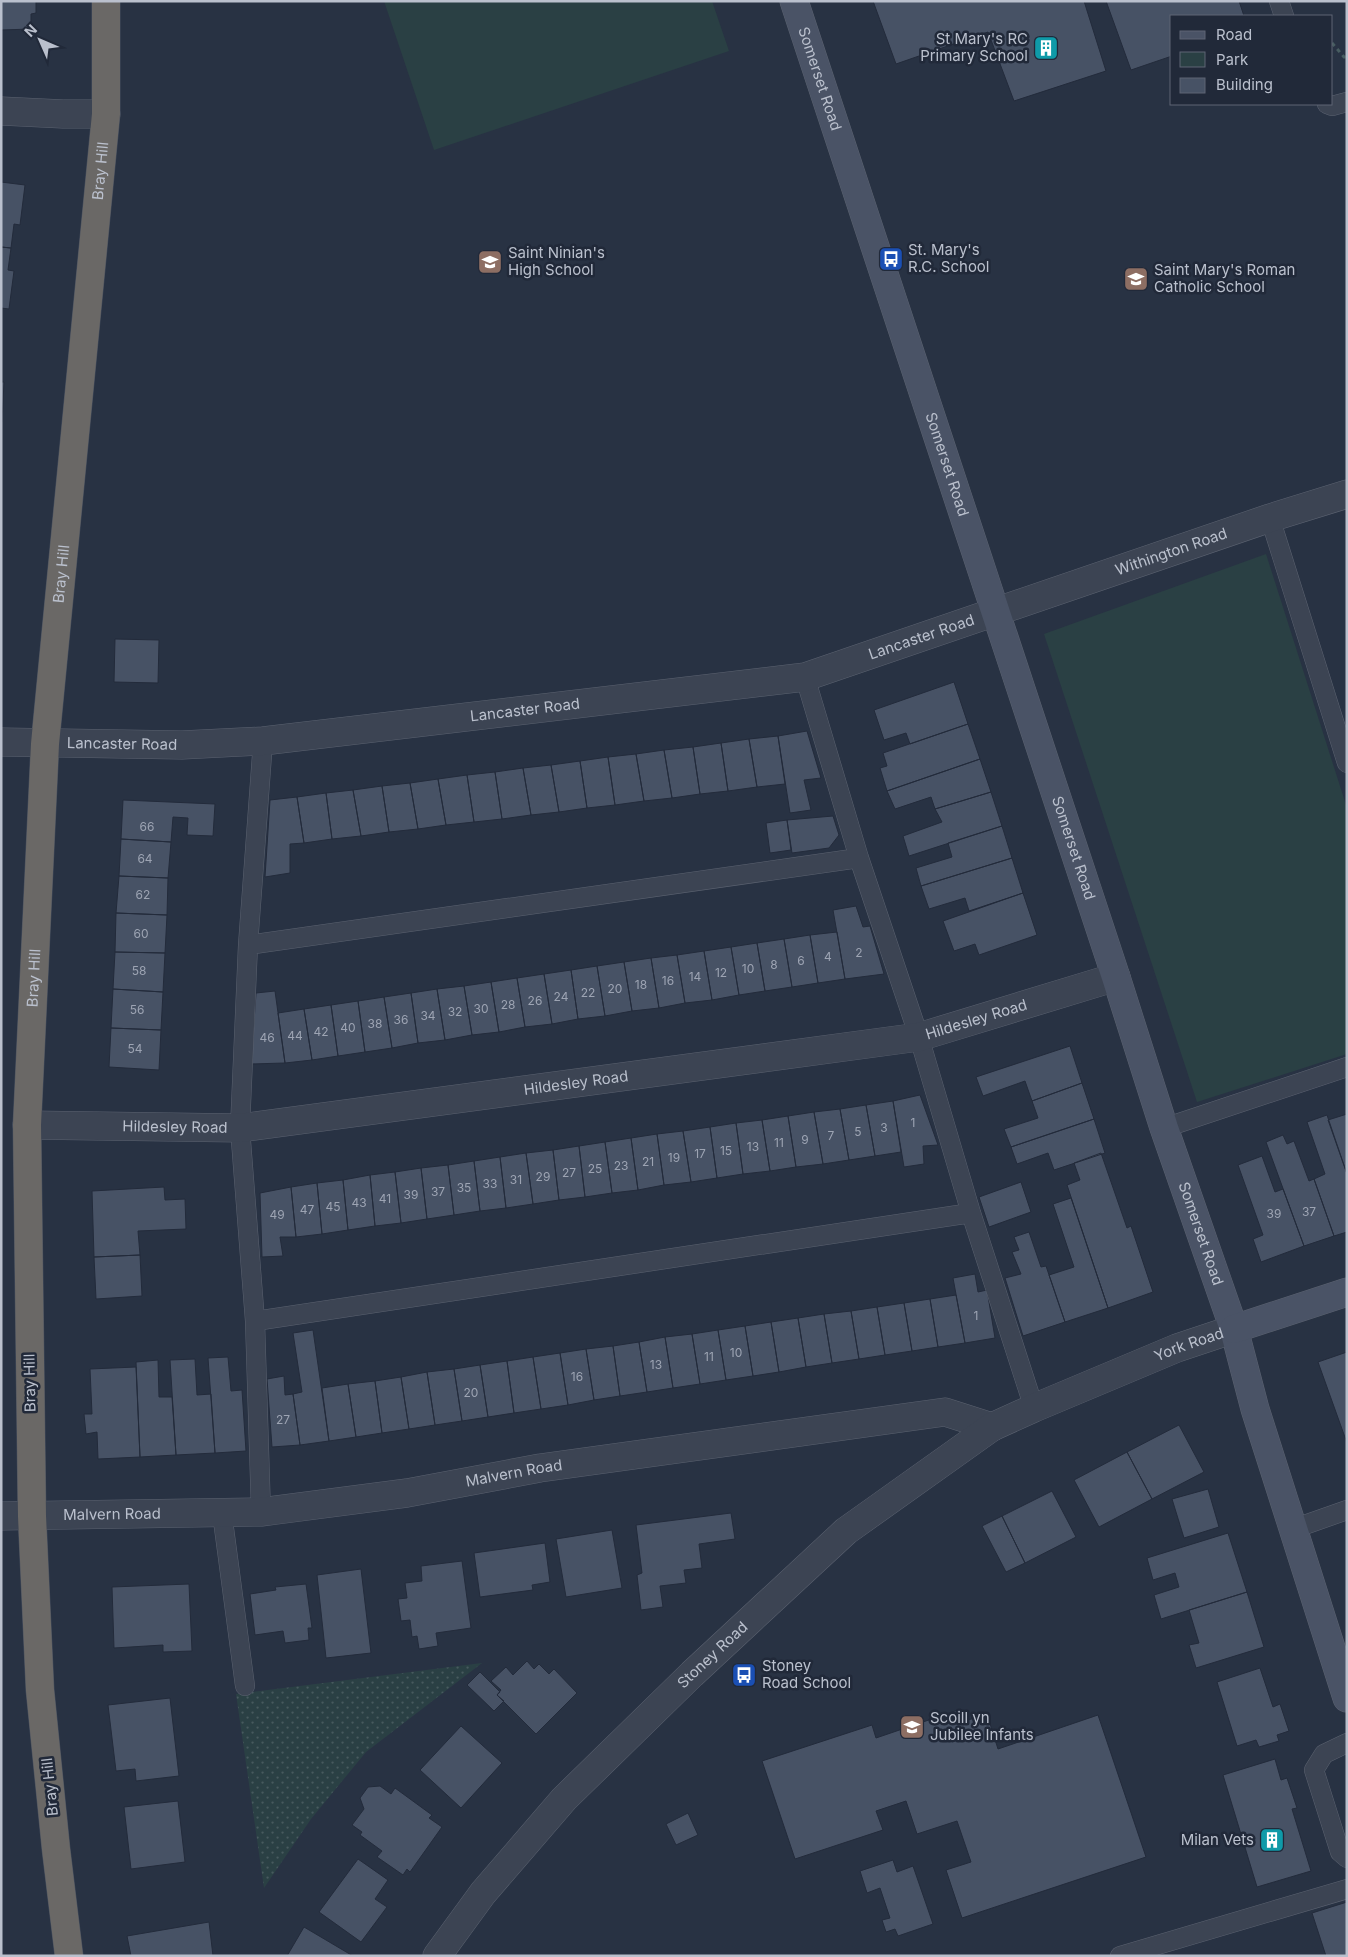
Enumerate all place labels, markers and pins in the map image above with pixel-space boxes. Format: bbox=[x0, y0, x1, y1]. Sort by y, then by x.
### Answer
place label: St Mary's RC Primary School bbox=[920, 29, 1028, 65]
building icon: St Mary's RC Primary School bbox=[1033, 35, 1059, 61]
place label: St. Mary's R.C. School bbox=[908, 240, 990, 276]
place label: Saint Ninian's High School bbox=[508, 243, 605, 279]
bus stop icon: St. Mary's R.C. School bbox=[878, 246, 904, 272]
school or university icon: Saint Ninian's High School bbox=[477, 249, 503, 275]
place label: Saint Mary's Roman Catholic School bbox=[1154, 260, 1295, 296]
school or university icon: Saint Mary's Roman Catholic School bbox=[1123, 266, 1149, 292]
place label: Stoney Road School bbox=[762, 1656, 851, 1692]
bus stop icon: Stoney Road School bbox=[731, 1662, 757, 1688]
place label: Scoill yn Jubilee Infants bbox=[930, 1708, 1034, 1744]
school or university icon: Scoill yn Jubilee Infants bbox=[899, 1714, 925, 1740]
building icon: Milan Vets bbox=[1259, 1827, 1285, 1853]
place label: Milan Vets bbox=[1181, 1830, 1254, 1849]

